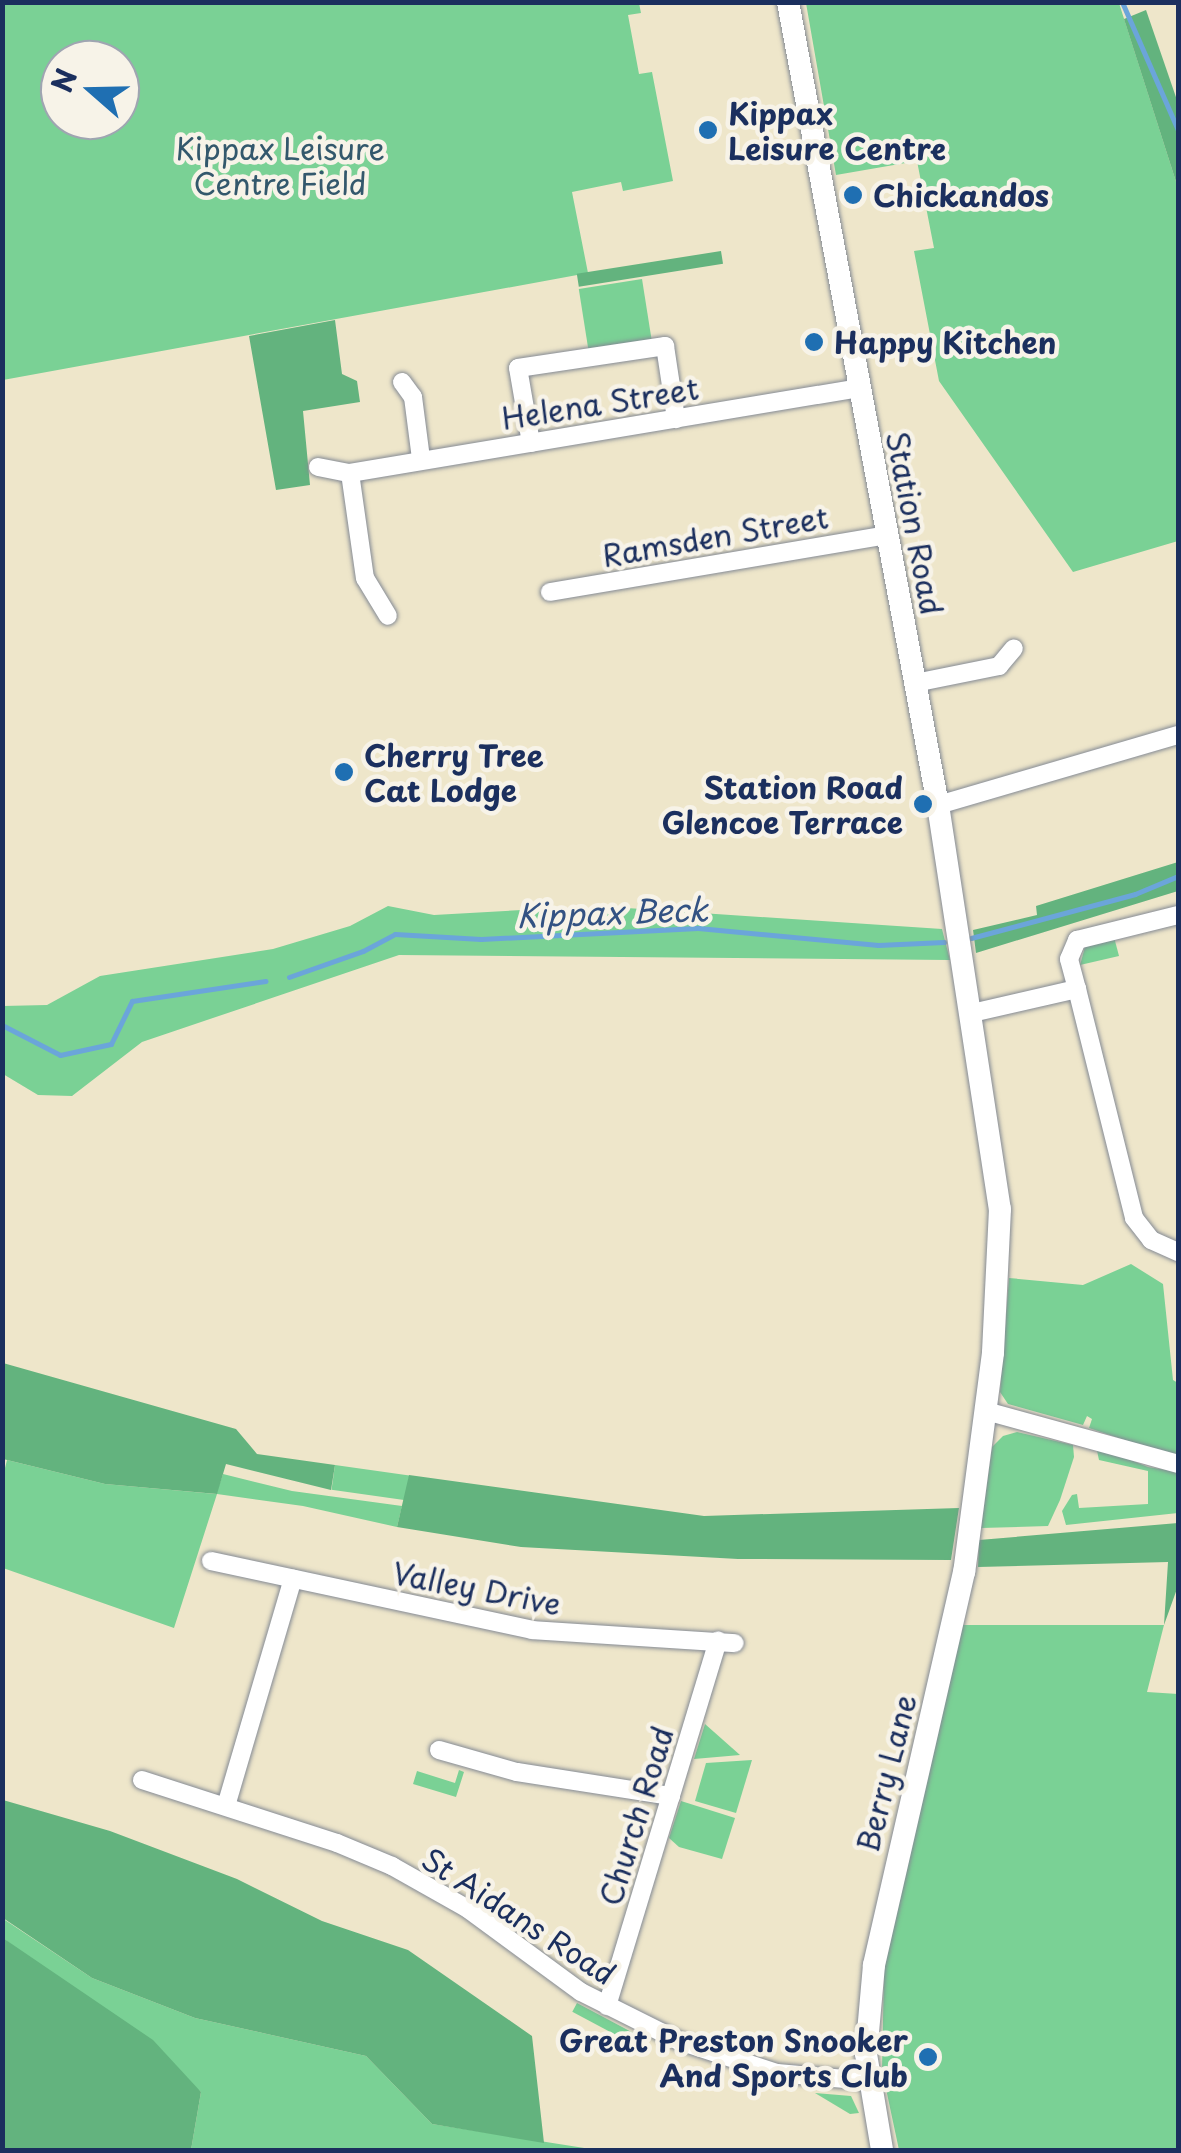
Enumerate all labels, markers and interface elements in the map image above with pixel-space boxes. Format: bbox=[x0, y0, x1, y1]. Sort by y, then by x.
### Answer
north arrow bbox=[40, 40, 140, 140]
text: N bbox=[39, 62, 87, 98]
place label: Kippax Leisure Centre bbox=[728, 95, 947, 166]
marker: Kippax Leisure Centre bbox=[697, 119, 719, 141]
park label: Kippax Leisure Centre Field bbox=[175, 130, 385, 200]
place label: Chickandos bbox=[873, 177, 1049, 213]
marker: Chickandos bbox=[842, 184, 864, 206]
place label: Happy Kitchen bbox=[834, 324, 1057, 360]
marker: Happy Kitchen bbox=[803, 331, 825, 353]
street label: Helena Street bbox=[499, 370, 701, 436]
street label: Station Road bbox=[880, 428, 950, 618]
street label: Ramsden Street bbox=[598, 498, 832, 574]
place label: Cherry Tree Cat Lodge bbox=[364, 737, 544, 808]
marker: Cherry Tree Cat Lodge bbox=[333, 761, 355, 783]
place label: Station Road Glencoe Terrace bbox=[661, 769, 903, 840]
marker: Station Road Glencoe Terrace bbox=[912, 793, 934, 815]
water label: Kippax Beck bbox=[516, 889, 708, 935]
street label: Valley Drive bbox=[389, 1554, 565, 1622]
street label: Berry Lane bbox=[849, 1690, 923, 1856]
street label: Church Road bbox=[592, 1722, 680, 1910]
street label: St Aidans Road bbox=[415, 1840, 623, 1992]
place label: Great Preston Snooker And Sports Club bbox=[558, 2022, 908, 2092]
marker: Great Preston Snooker And Sports Club bbox=[917, 2046, 939, 2068]

